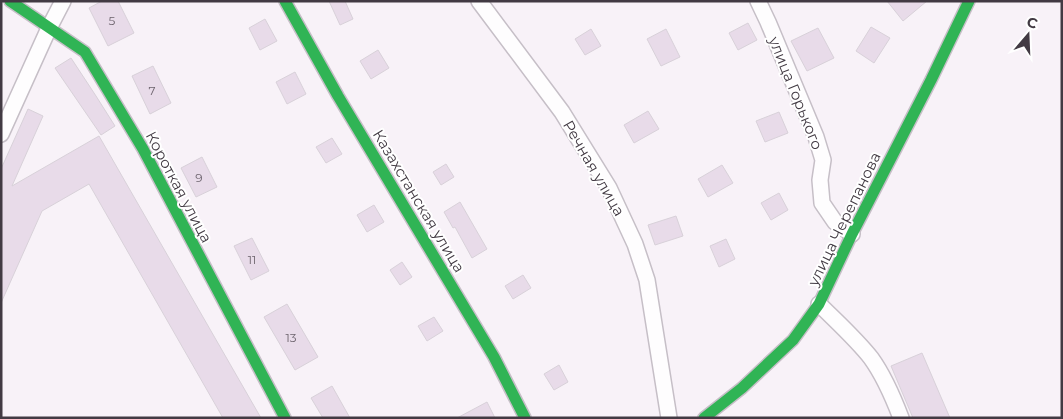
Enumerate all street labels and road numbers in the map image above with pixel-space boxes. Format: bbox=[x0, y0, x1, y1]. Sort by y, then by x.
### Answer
street label: улица Горького bbox=[764, 33, 827, 152]
street label: Речная улица bbox=[559, 117, 629, 219]
street label: Казахстанская улица bbox=[369, 126, 469, 276]
street label: Короткая улица bbox=[142, 128, 216, 246]
street label: улица Черепанова bbox=[803, 149, 885, 290]

